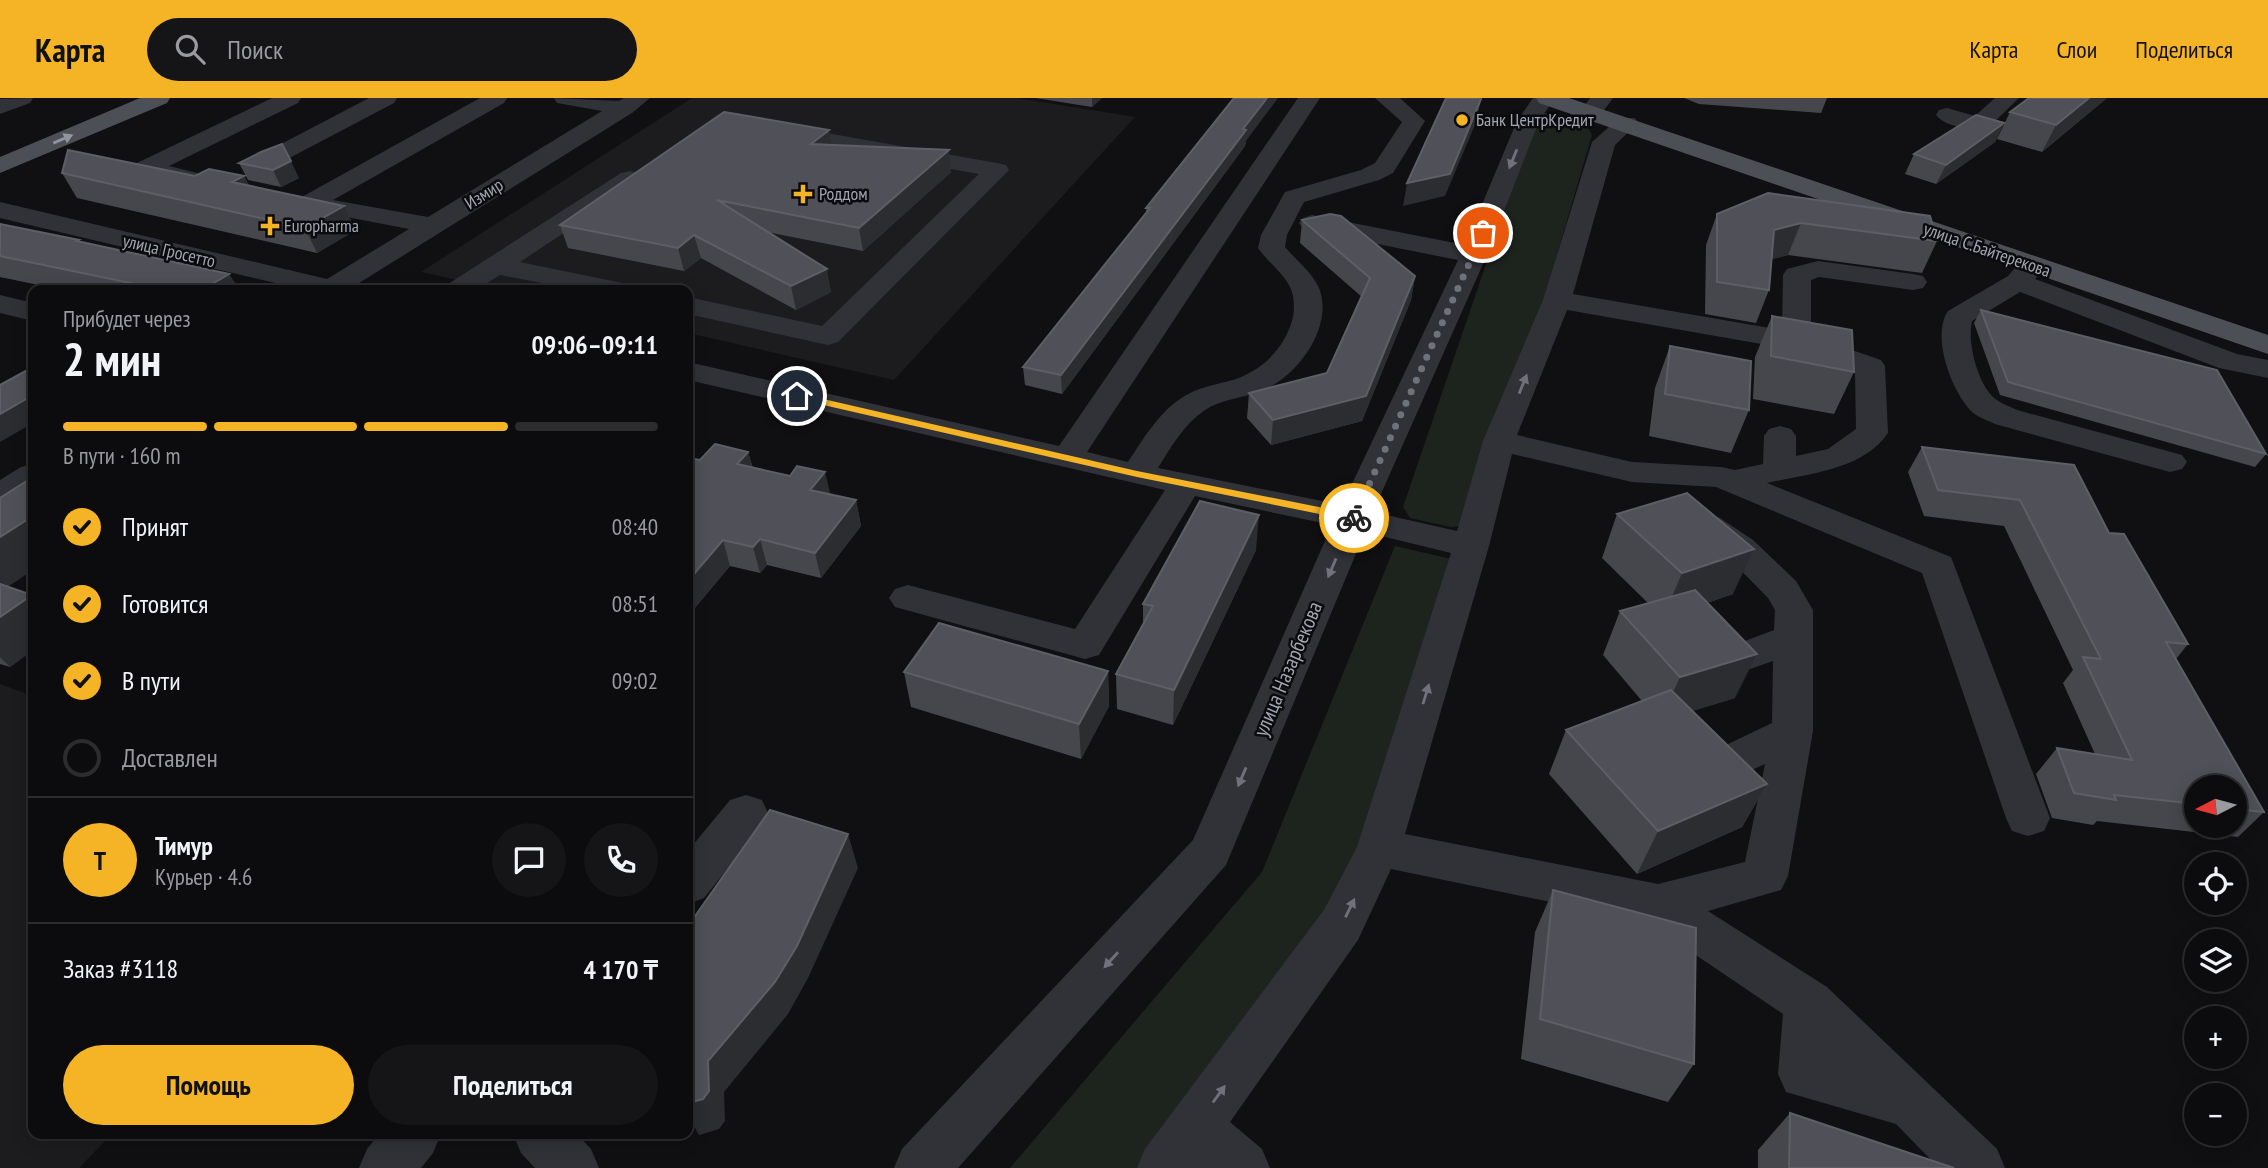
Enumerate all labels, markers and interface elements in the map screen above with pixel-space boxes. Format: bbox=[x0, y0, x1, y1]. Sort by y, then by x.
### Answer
search box bbox=[147, 18, 637, 81]
text: Карта bbox=[35, 28, 105, 71]
icon: search bbox=[171, 30, 209, 68]
text: Поиск bbox=[227, 33, 283, 66]
text: Карта bbox=[1970, 34, 2018, 65]
text: Слои bbox=[2056, 34, 2097, 65]
text: Поделиться bbox=[2135, 34, 2233, 65]
place label: Банк ЦентрКредит bbox=[1476, 108, 1594, 131]
marker: Банк ЦентрКредит bbox=[1454, 112, 1470, 128]
one-way arrow bbox=[52, 134, 73, 145]
one-way arrow bbox=[1508, 148, 1519, 169]
street label: Измир bbox=[460, 173, 507, 214]
place label: Роддом bbox=[819, 182, 868, 205]
marker: Роддом bbox=[793, 184, 813, 204]
pin bbox=[1453, 203, 1513, 263]
place label: Europharma bbox=[284, 214, 359, 237]
icon: bag bbox=[1464, 214, 1502, 252]
street label: улица С.Байтерекова bbox=[1921, 217, 2054, 282]
marker: Europharma bbox=[262, 218, 278, 234]
street label: улица Гросетто bbox=[120, 229, 218, 272]
text: Прибудет через bbox=[63, 304, 191, 333]
text: 09:06–09:11 bbox=[531, 328, 658, 361]
text: 2 мин bbox=[63, 329, 161, 389]
pin bbox=[767, 366, 827, 426]
one-way arrow bbox=[1518, 373, 1529, 394]
icon: home bbox=[778, 377, 816, 415]
text: В пути · 160 m bbox=[63, 441, 180, 470]
courier bbox=[1319, 483, 1389, 553]
icon: bike bbox=[1335, 499, 1373, 537]
icon: check bbox=[63, 508, 101, 546]
text: Принят bbox=[122, 510, 188, 543]
text: 08:40 bbox=[612, 512, 658, 541]
one-way arrow bbox=[1326, 558, 1338, 578]
icon: check bbox=[63, 585, 101, 623]
text: Готовится bbox=[122, 587, 208, 620]
text: 08:51 bbox=[612, 589, 658, 618]
street label: улица Назарбекова bbox=[1247, 597, 1328, 740]
icon: check bbox=[63, 662, 101, 700]
text: В пути bbox=[122, 664, 181, 697]
text: 09:02 bbox=[612, 666, 658, 695]
one-way arrow bbox=[1421, 683, 1431, 704]
text: Доставлен bbox=[122, 741, 218, 774]
one-way arrow bbox=[1236, 767, 1248, 787]
north arrow bbox=[2184, 775, 2247, 838]
map controls bbox=[2184, 775, 2247, 1146]
button: chat bbox=[492, 823, 566, 897]
button: phone bbox=[584, 823, 658, 897]
text: Тимур bbox=[155, 829, 213, 862]
text: Т bbox=[94, 844, 106, 877]
button: locate bbox=[2184, 852, 2247, 915]
text: Курьер · 4.6 bbox=[155, 862, 252, 891]
one-way arrow bbox=[1344, 898, 1355, 918]
button: layers bbox=[2184, 929, 2247, 992]
one-way arrow bbox=[1104, 951, 1120, 968]
text: Заказ #3118 bbox=[63, 952, 178, 985]
text: 4 170 ₸ bbox=[583, 953, 658, 986]
button: + bbox=[2184, 1006, 2247, 1069]
button: Помощь bbox=[63, 1045, 354, 1125]
button: Поделиться bbox=[368, 1045, 658, 1125]
button: − bbox=[2184, 1083, 2247, 1146]
one-way arrow bbox=[1212, 1085, 1226, 1103]

